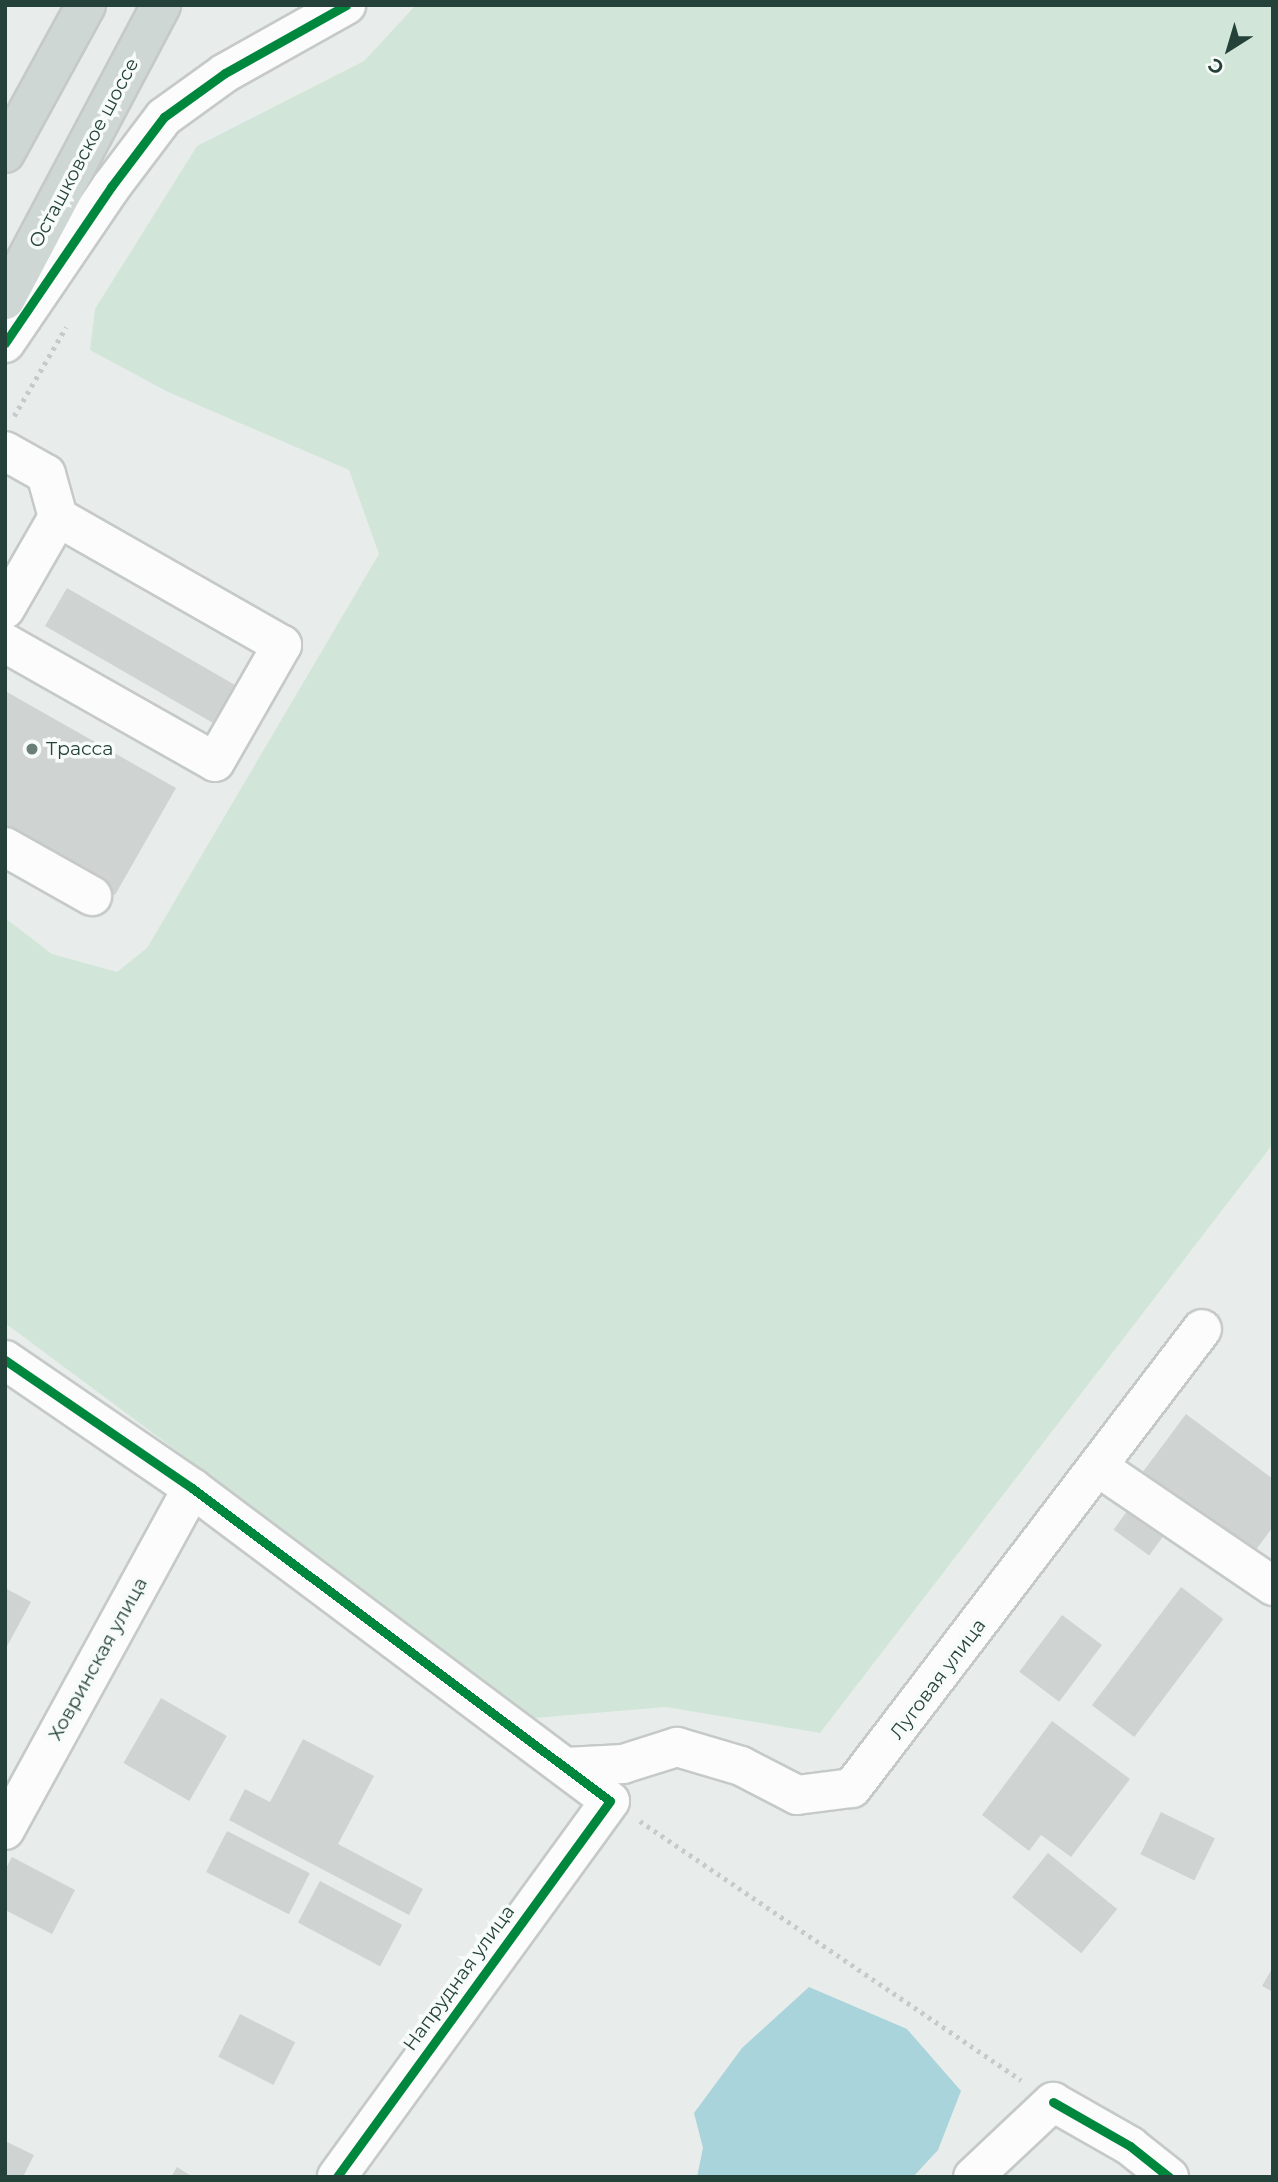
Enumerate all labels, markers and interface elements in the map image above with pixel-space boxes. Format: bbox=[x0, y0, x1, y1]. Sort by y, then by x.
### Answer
north arrow bbox=[1194, 14, 1264, 84]
text: С bbox=[1204, 53, 1228, 80]
street label: Осташковское шоссе bbox=[24, 54, 144, 252]
place label: Трасса bbox=[46, 738, 113, 760]
marker: Трасса bbox=[24, 741, 40, 757]
street label: Ховринская улица bbox=[44, 1574, 152, 1744]
street label: Луговая улица bbox=[885, 1614, 991, 1744]
street label: Напрудная улица bbox=[399, 1901, 519, 2055]

